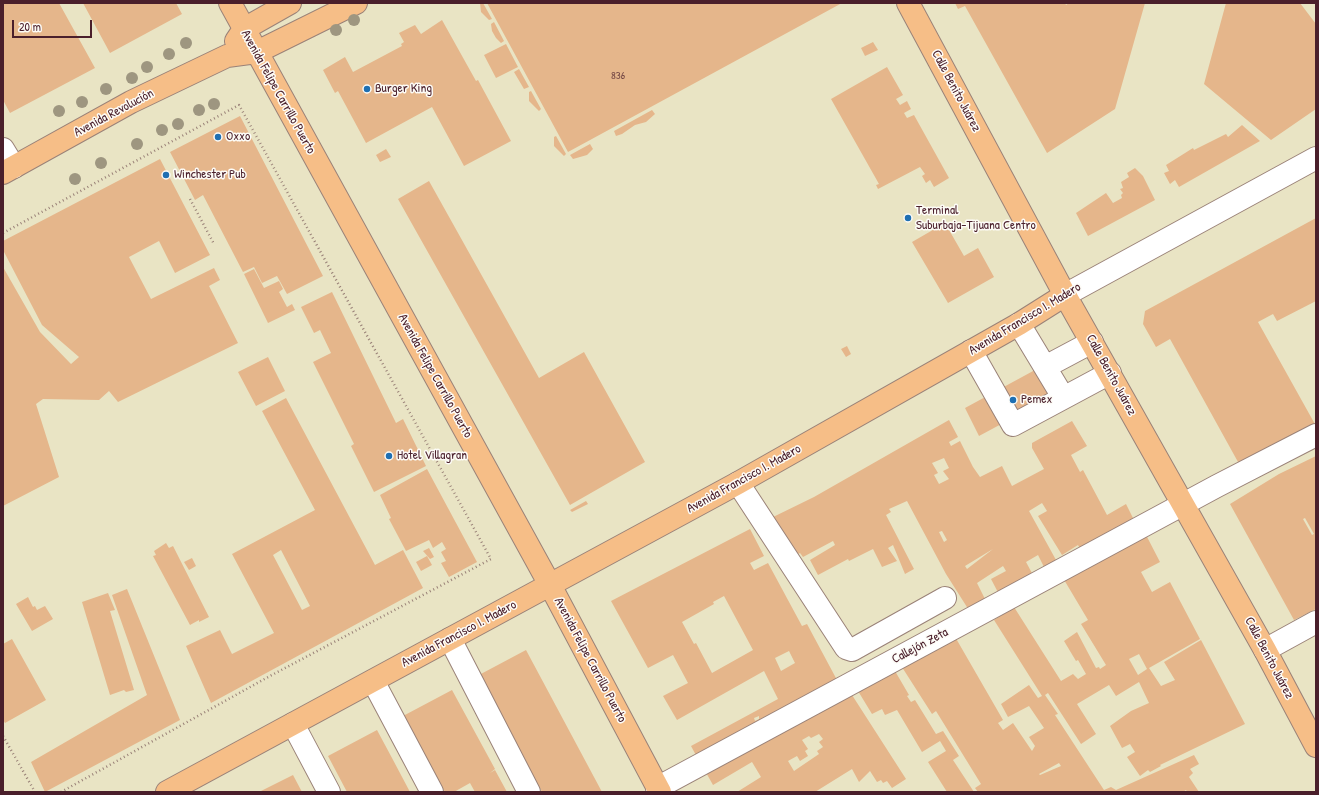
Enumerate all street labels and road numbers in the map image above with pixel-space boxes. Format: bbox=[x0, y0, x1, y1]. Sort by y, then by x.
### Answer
street label: Avenida Felipe Carrillo Puerto bbox=[237, 27, 319, 157]
street label: Calle Benito Juárez bbox=[928, 48, 984, 134]
street label: Avenida Revolución bbox=[72, 85, 156, 141]
street label: Avenida Francisco I. Madero bbox=[966, 279, 1084, 359]
street label: Avenida Felipe Carrillo Puerto bbox=[394, 311, 476, 441]
street label: Calle Benito Juárez bbox=[1082, 332, 1140, 418]
street label: Avenida Francisco I. Madero bbox=[684, 441, 804, 517]
street label: Avenida Felipe Carrillo Puerto bbox=[550, 595, 630, 725]
street label: Avenida Francisco I. Madero bbox=[399, 597, 519, 671]
street label: Calle Benito Juárez bbox=[1241, 615, 1297, 701]
street label: Callejón Zeta bbox=[889, 625, 951, 667]

